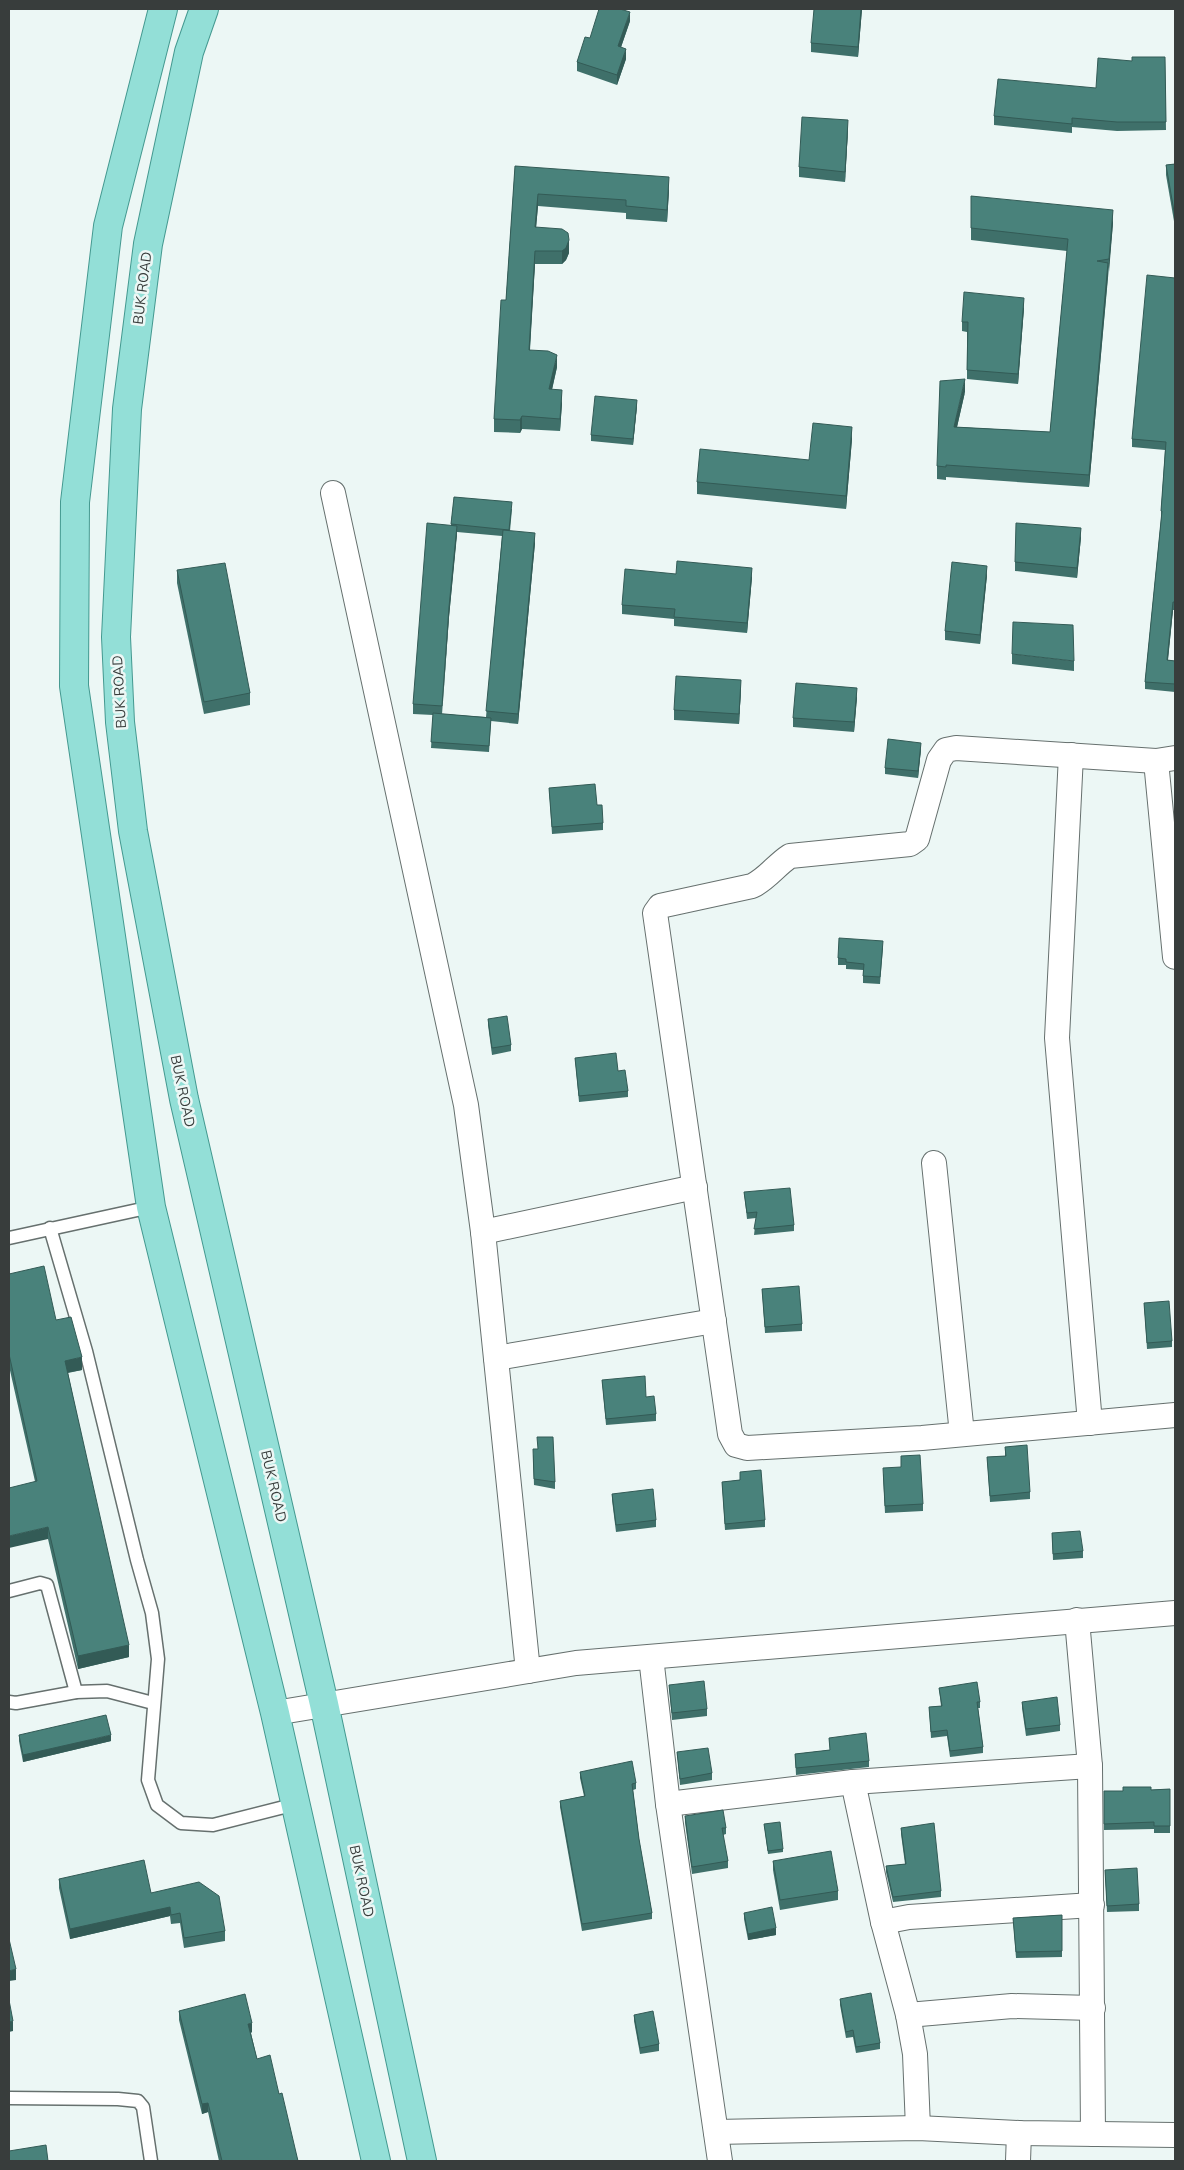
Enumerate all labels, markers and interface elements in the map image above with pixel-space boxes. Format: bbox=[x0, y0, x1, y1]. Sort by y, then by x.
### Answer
street label: BUK ROAD bbox=[129, 251, 155, 325]
street label: BUK ROAD bbox=[108, 655, 130, 729]
street label: BUK ROAD bbox=[167, 1053, 199, 1129]
street label: BUK ROAD bbox=[257, 1448, 291, 1524]
street label: BUK ROAD bbox=[346, 1843, 378, 1919]

